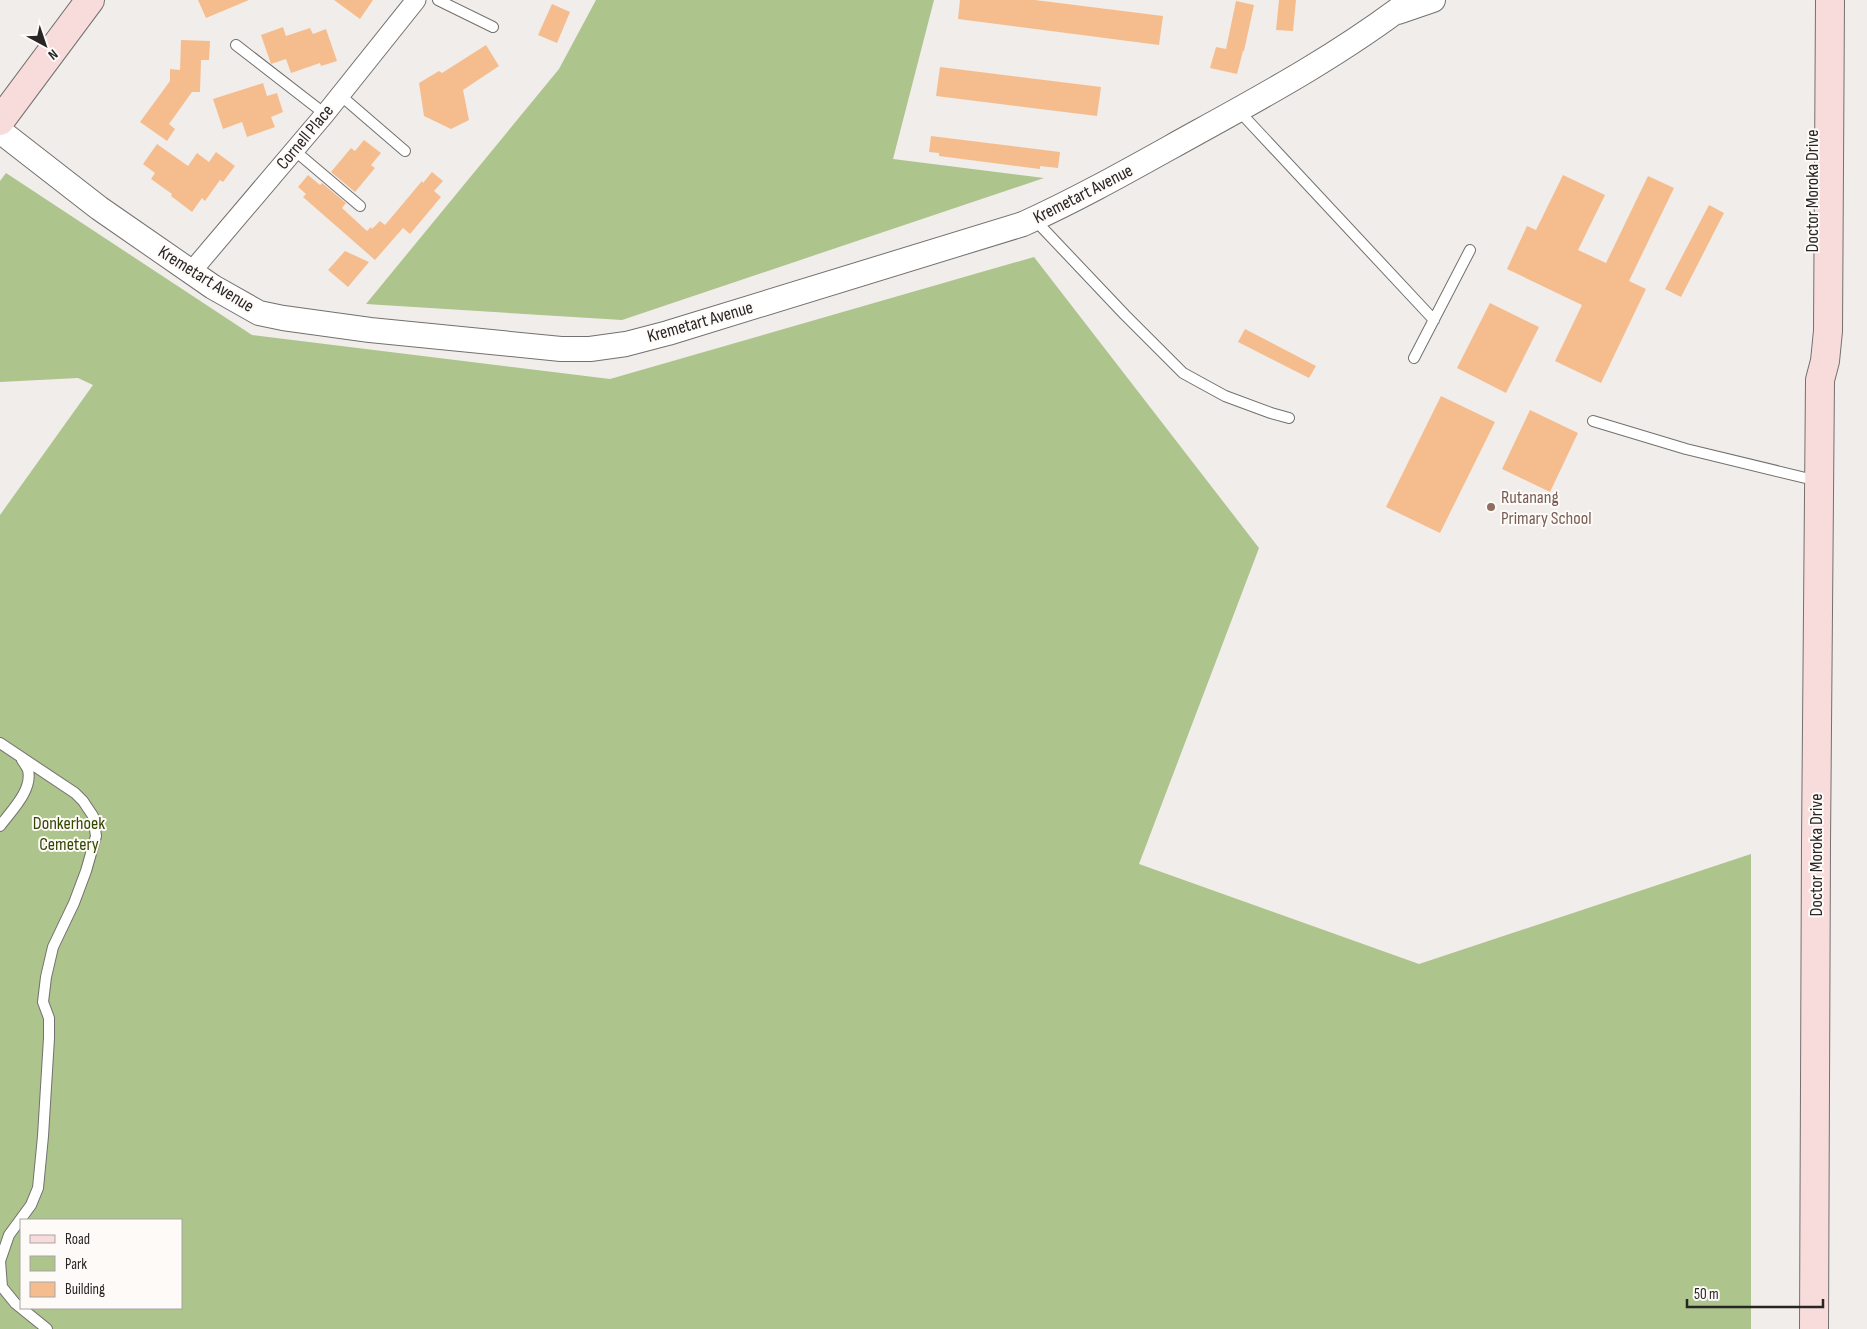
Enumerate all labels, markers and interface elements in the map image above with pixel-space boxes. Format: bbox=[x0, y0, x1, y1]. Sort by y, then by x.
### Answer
north arrow bbox=[20, 20, 70, 70]
text: N bbox=[45, 46, 61, 63]
street label: Cornell Place bbox=[272, 100, 338, 174]
street label: Doctor Moroka Drive bbox=[1802, 130, 1823, 252]
street label: Kremetart Avenue bbox=[1030, 160, 1136, 228]
street label: Kremetart Avenue bbox=[154, 241, 258, 317]
street label: Kremetart Avenue bbox=[645, 297, 755, 347]
place label: Rutanang Primary School bbox=[1501, 487, 1592, 529]
marker: Rutanang Primary School bbox=[1485, 501, 1497, 513]
street label: Doctor Moroka Drive bbox=[1806, 794, 1827, 916]
park label: Donkerhoek Cemetery bbox=[33, 813, 105, 855]
legend bbox=[20, 1219, 182, 1309]
text: Road bbox=[65, 1230, 90, 1249]
text: Park bbox=[65, 1255, 87, 1274]
scale bar bbox=[1687, 1276, 1823, 1308]
text: Building bbox=[65, 1280, 105, 1299]
text: 50 m bbox=[1694, 1285, 1719, 1304]

